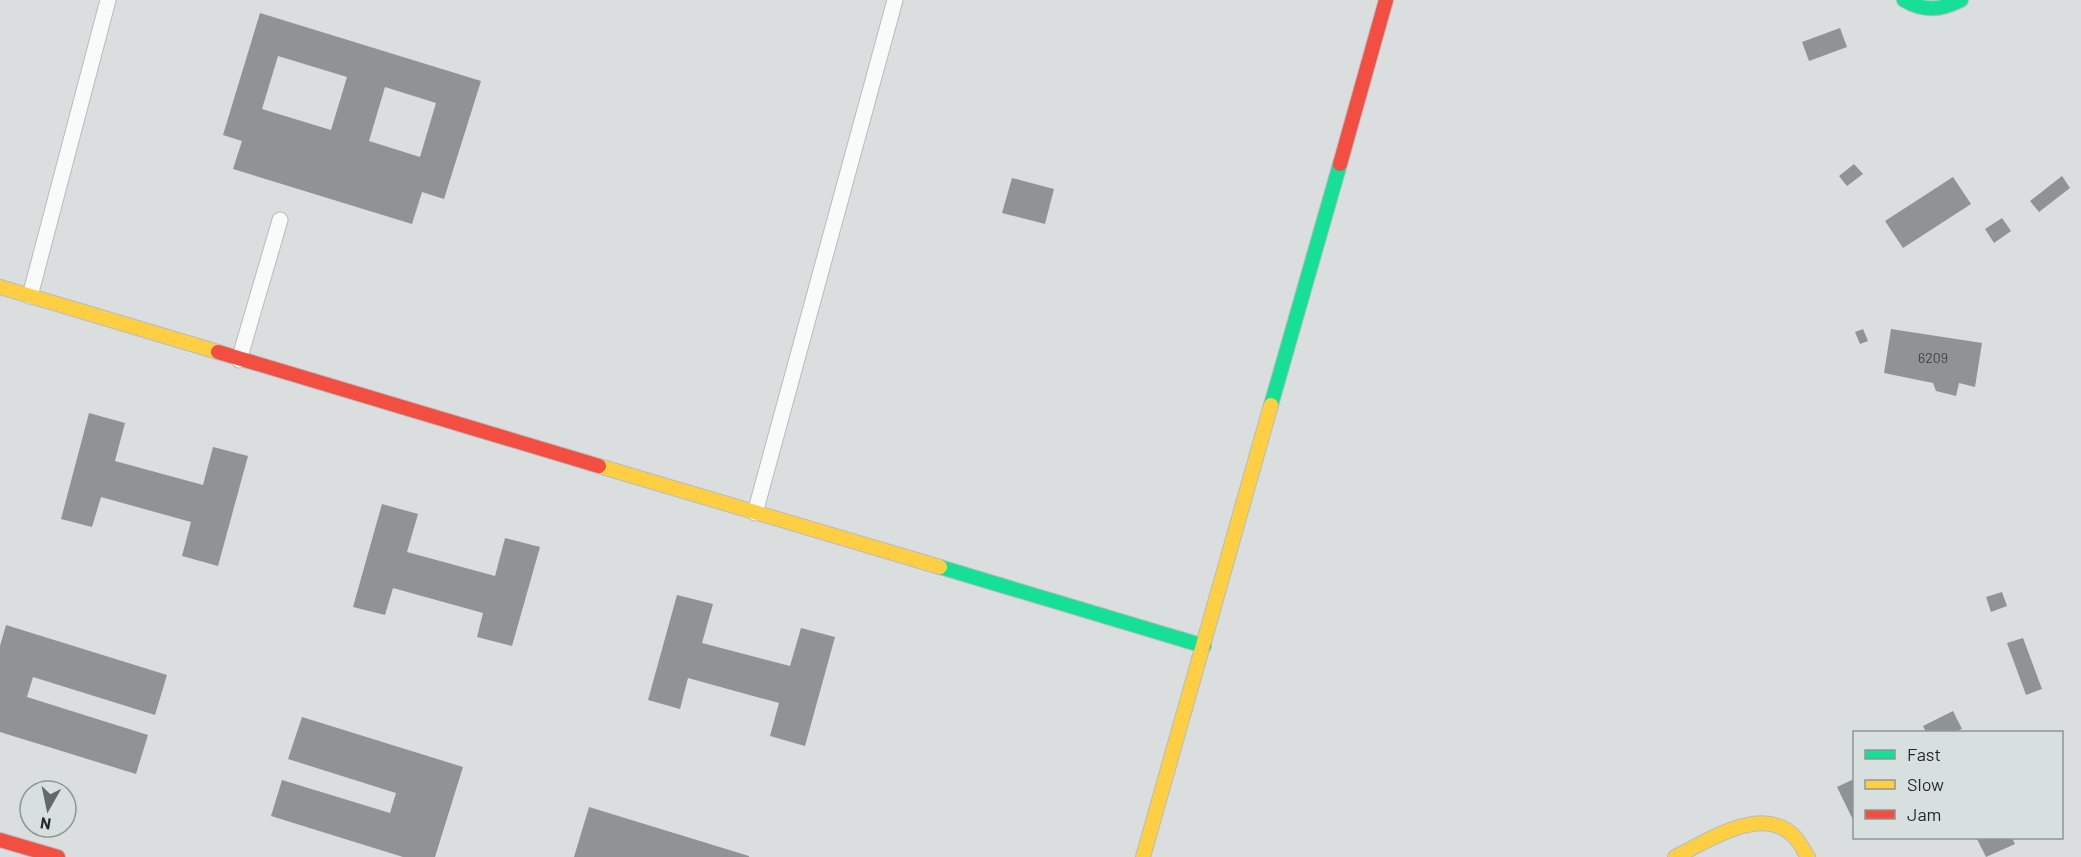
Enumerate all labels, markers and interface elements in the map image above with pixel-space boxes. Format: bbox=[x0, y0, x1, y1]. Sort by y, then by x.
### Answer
house number: 6209 bbox=[1918, 349, 1948, 366]
legend bbox=[1853, 731, 2063, 839]
text: Fast bbox=[1907, 743, 1941, 765]
text: Slow bbox=[1907, 773, 1944, 795]
north arrow bbox=[18, 779, 78, 839]
text: Jam bbox=[1907, 803, 1941, 825]
text: N bbox=[39, 814, 52, 835]

